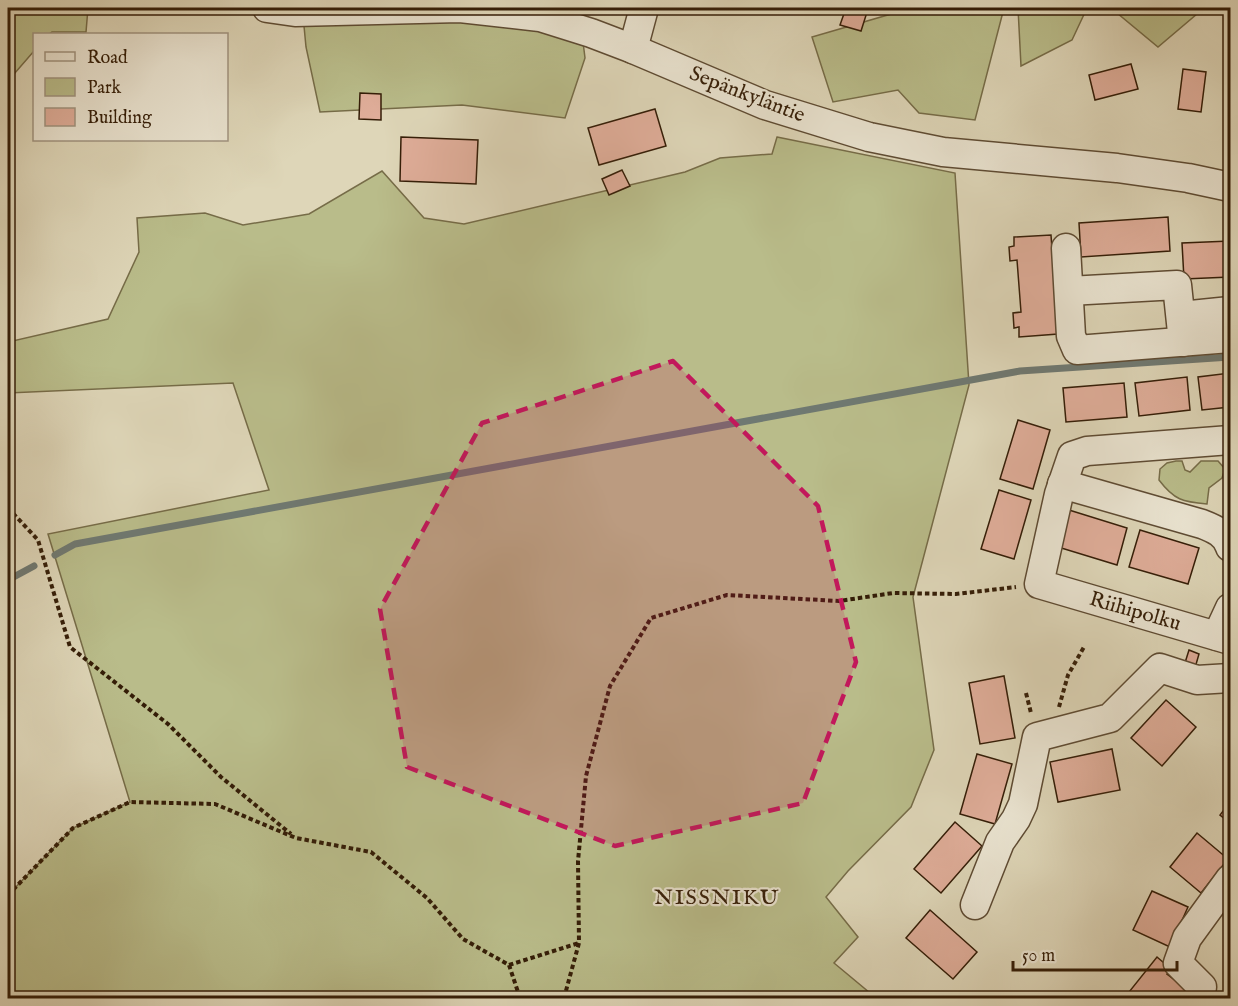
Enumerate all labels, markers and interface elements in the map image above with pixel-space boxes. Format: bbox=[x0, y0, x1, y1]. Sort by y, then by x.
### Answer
legend bbox=[33, 33, 228, 141]
text: Road bbox=[87, 47, 128, 70]
street label: Sepänkyläntie bbox=[685, 61, 809, 130]
text: Park bbox=[87, 77, 122, 100]
text: Building bbox=[87, 107, 152, 130]
street label: Riihipolku bbox=[1086, 586, 1184, 638]
district label: NISSNIKU bbox=[654, 884, 780, 912]
scale bar bbox=[1013, 934, 1176, 972]
text: 50 m bbox=[1022, 945, 1055, 968]

